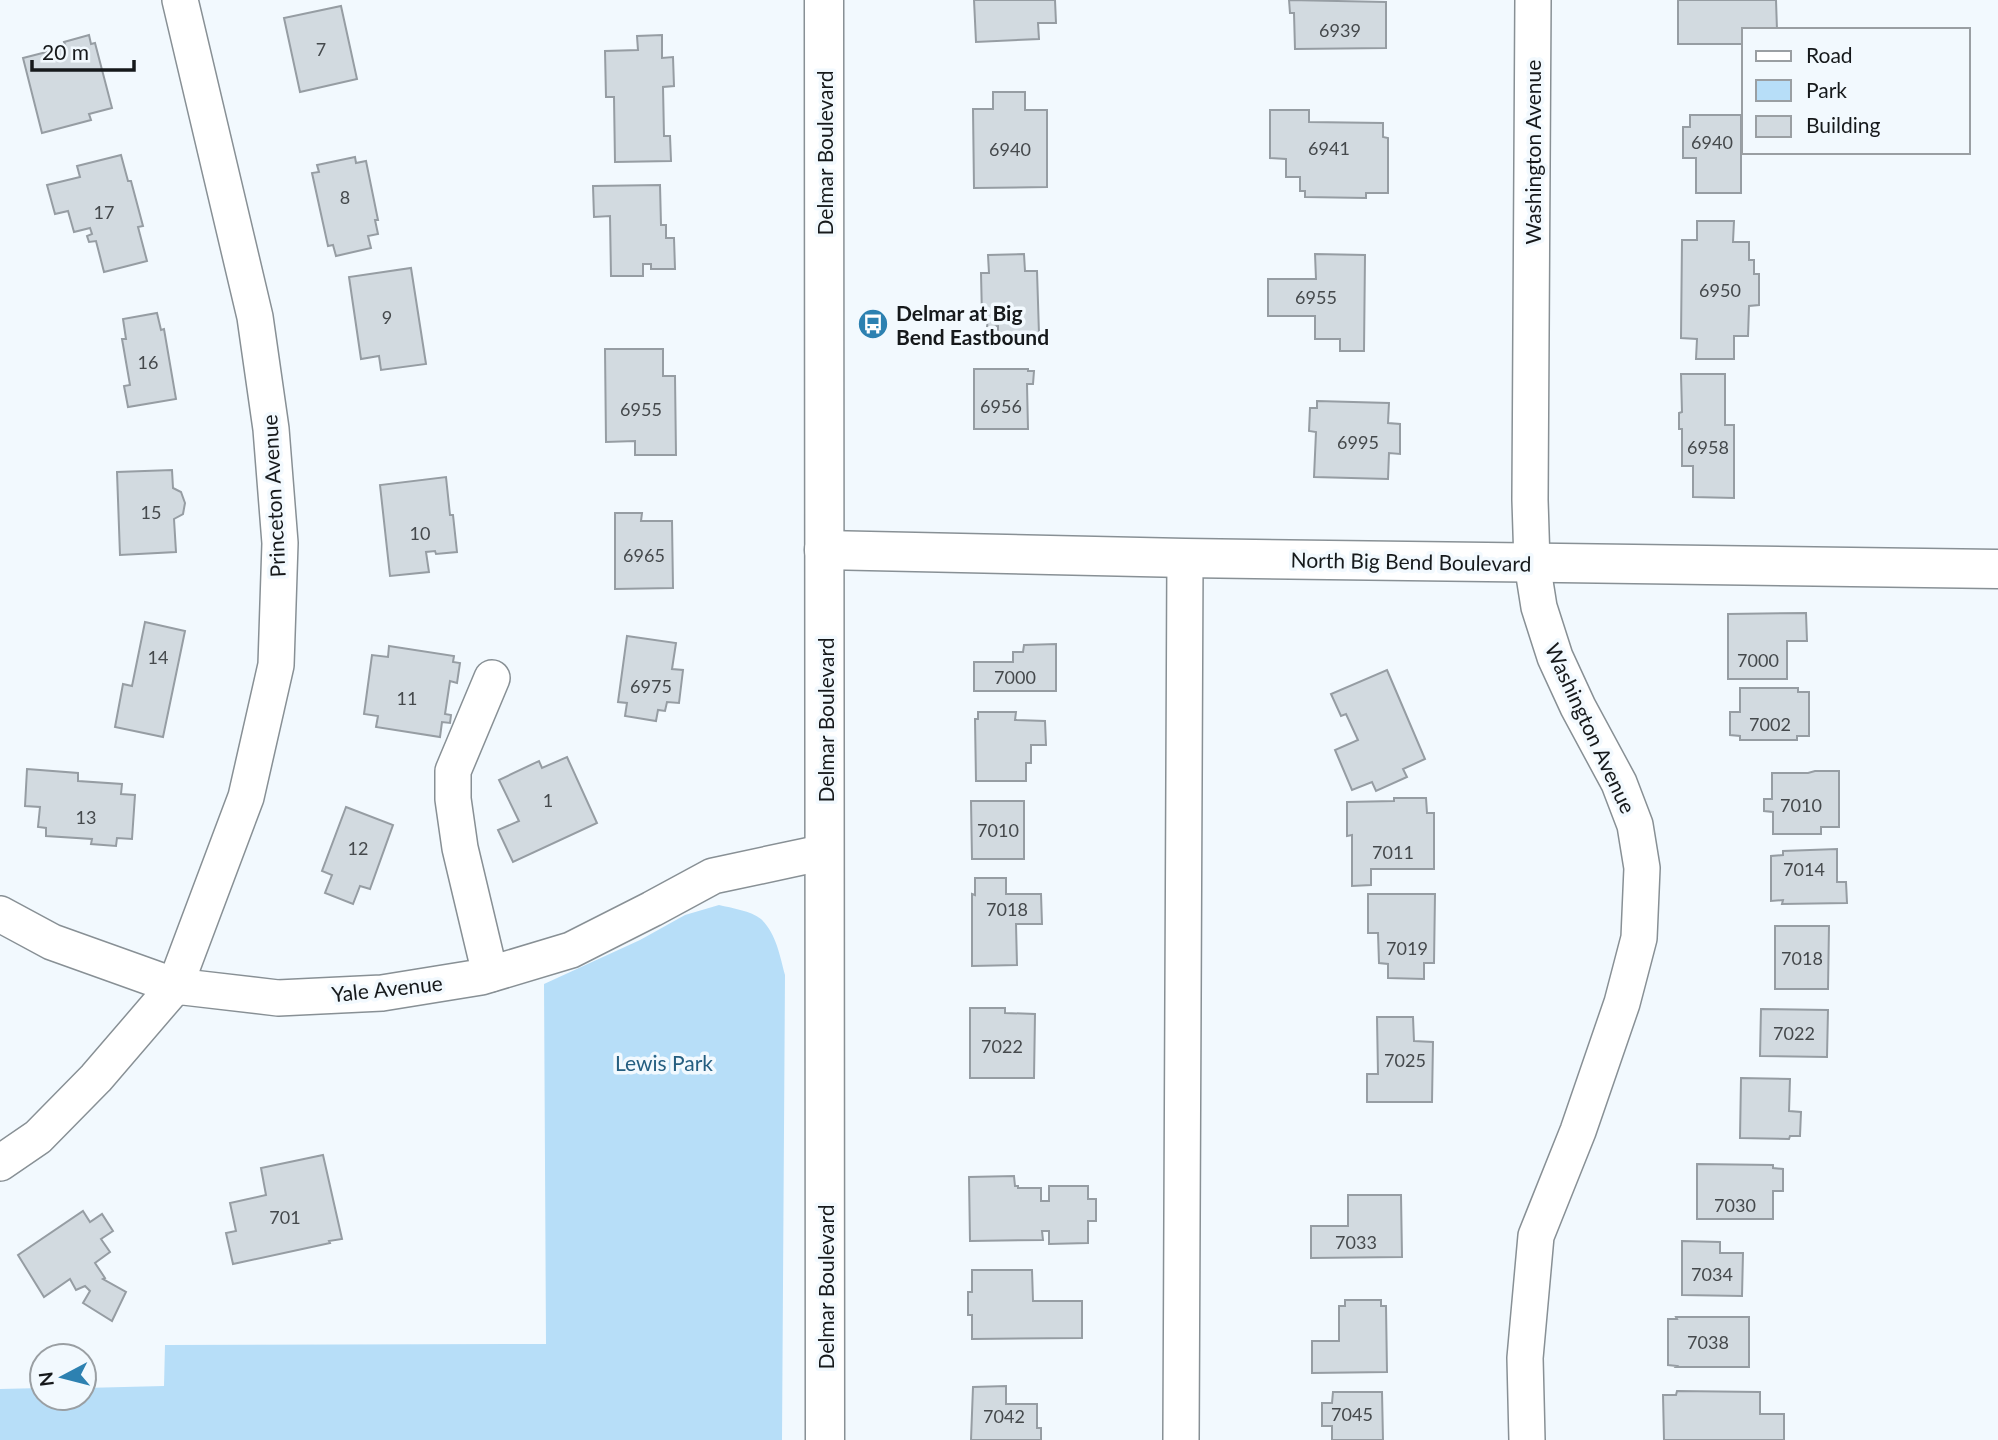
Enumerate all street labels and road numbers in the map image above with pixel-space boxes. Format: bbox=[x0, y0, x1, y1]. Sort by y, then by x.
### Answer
street label: Washington Avenue bbox=[1520, 60, 1545, 244]
street label: Delmar Boulevard bbox=[812, 70, 837, 236]
street label: Princeton Avenue bbox=[256, 414, 290, 578]
street label: North Big Bend Boulevard bbox=[1290, 546, 1532, 576]
street label: Delmar Boulevard bbox=[813, 637, 838, 803]
street label: Washington Avenue bbox=[1541, 639, 1641, 817]
street label: Yale Avenue bbox=[330, 970, 444, 1006]
street label: Delmar Boulevard bbox=[813, 1204, 838, 1370]

